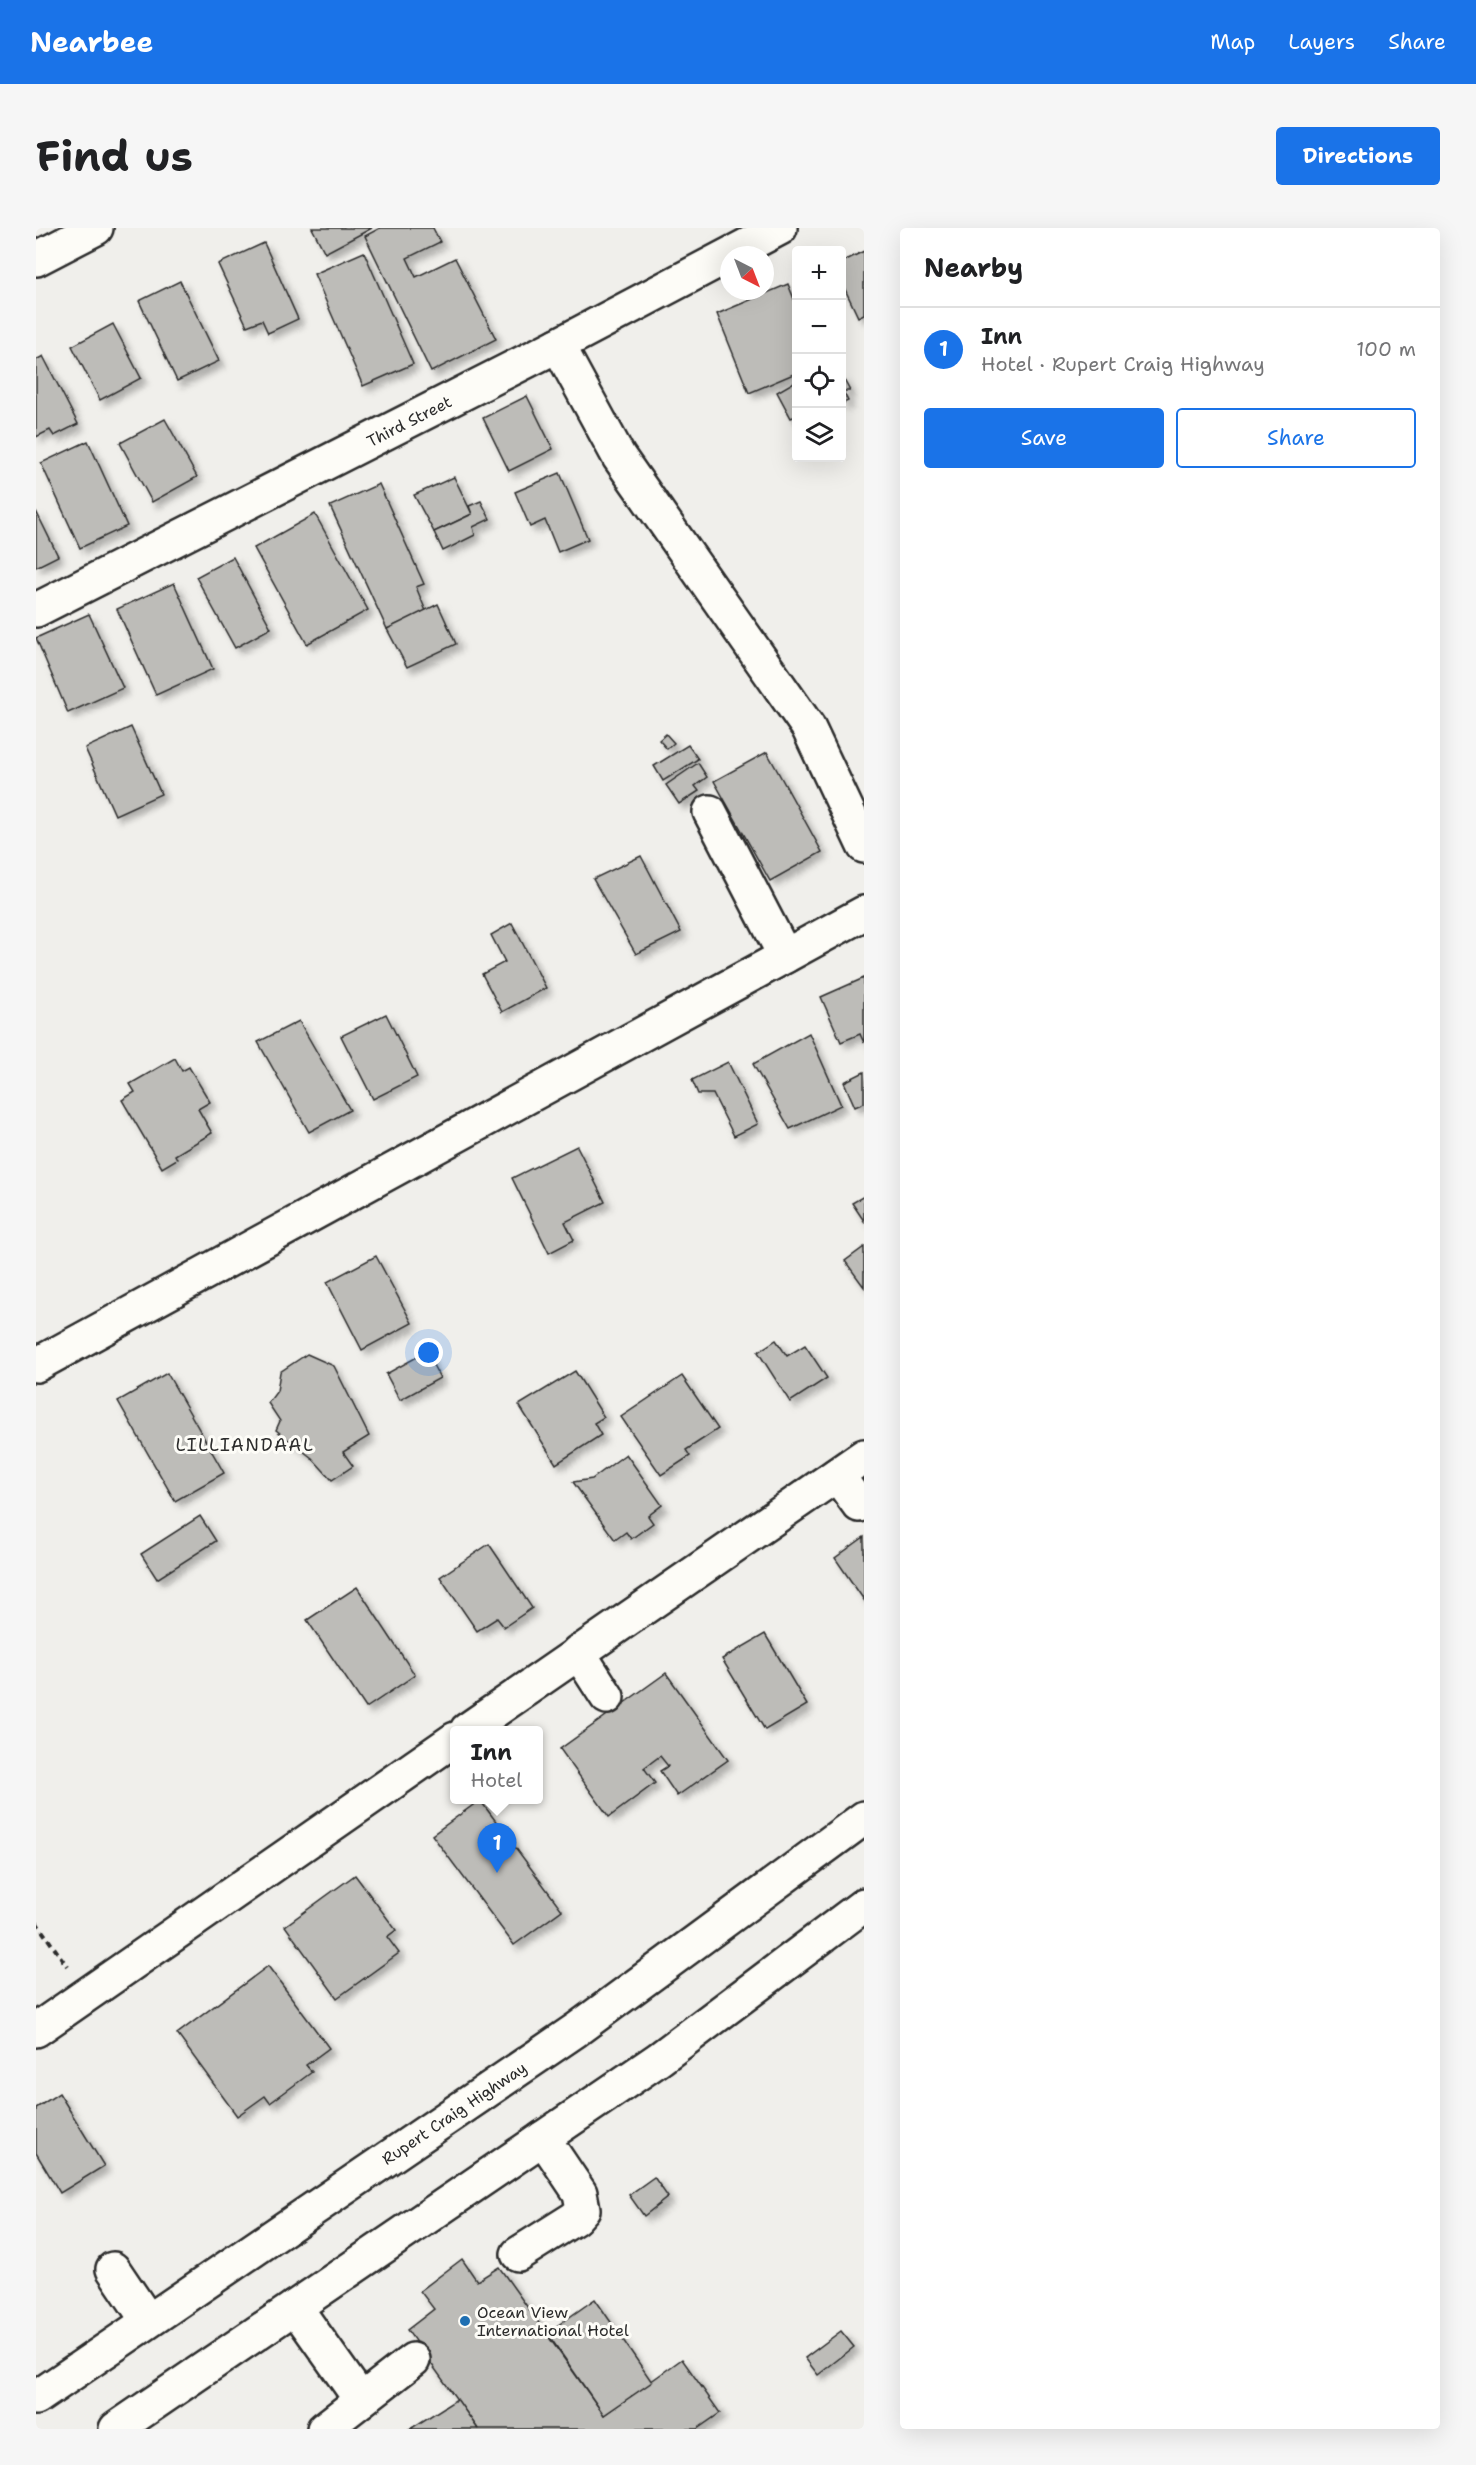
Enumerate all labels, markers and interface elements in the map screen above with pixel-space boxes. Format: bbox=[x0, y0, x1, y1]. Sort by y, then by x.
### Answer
text: Nearbee bbox=[30, 23, 153, 61]
text: Map bbox=[1210, 28, 1255, 56]
text: Layers bbox=[1288, 28, 1355, 56]
text: Share bbox=[1388, 28, 1446, 56]
button: Directions bbox=[1276, 127, 1440, 185]
text: Find us bbox=[36, 128, 193, 184]
north arrow bbox=[720, 246, 774, 300]
map controls bbox=[792, 246, 846, 462]
button: + bbox=[792, 246, 846, 300]
text: Nearby bbox=[924, 250, 1023, 285]
button: − bbox=[792, 300, 846, 354]
text: Inn bbox=[981, 322, 1022, 351]
text: 1 bbox=[939, 336, 948, 362]
text: 100 m bbox=[1356, 336, 1416, 362]
text: Hotel · Rupert Craig Highway bbox=[981, 351, 1265, 377]
button: locate bbox=[792, 354, 846, 408]
street label: Third Street bbox=[363, 391, 455, 452]
button: layers bbox=[792, 408, 846, 462]
button: Save bbox=[924, 408, 1164, 468]
button: Share bbox=[1176, 408, 1416, 468]
your location bbox=[414, 1338, 443, 1367]
district label: LILLIANDAAL bbox=[176, 1433, 314, 1457]
popup bbox=[450, 1726, 543, 1804]
text: Inn bbox=[471, 1738, 512, 1767]
text: Hotel bbox=[471, 1767, 522, 1793]
pin: 1 bbox=[478, 1824, 516, 1873]
street label: Rupert Craig Highway bbox=[378, 2057, 531, 2170]
place label: Ocean View International Hotel bbox=[477, 2302, 629, 2341]
marker: Ocean View International Hotel bbox=[458, 2314, 472, 2328]

